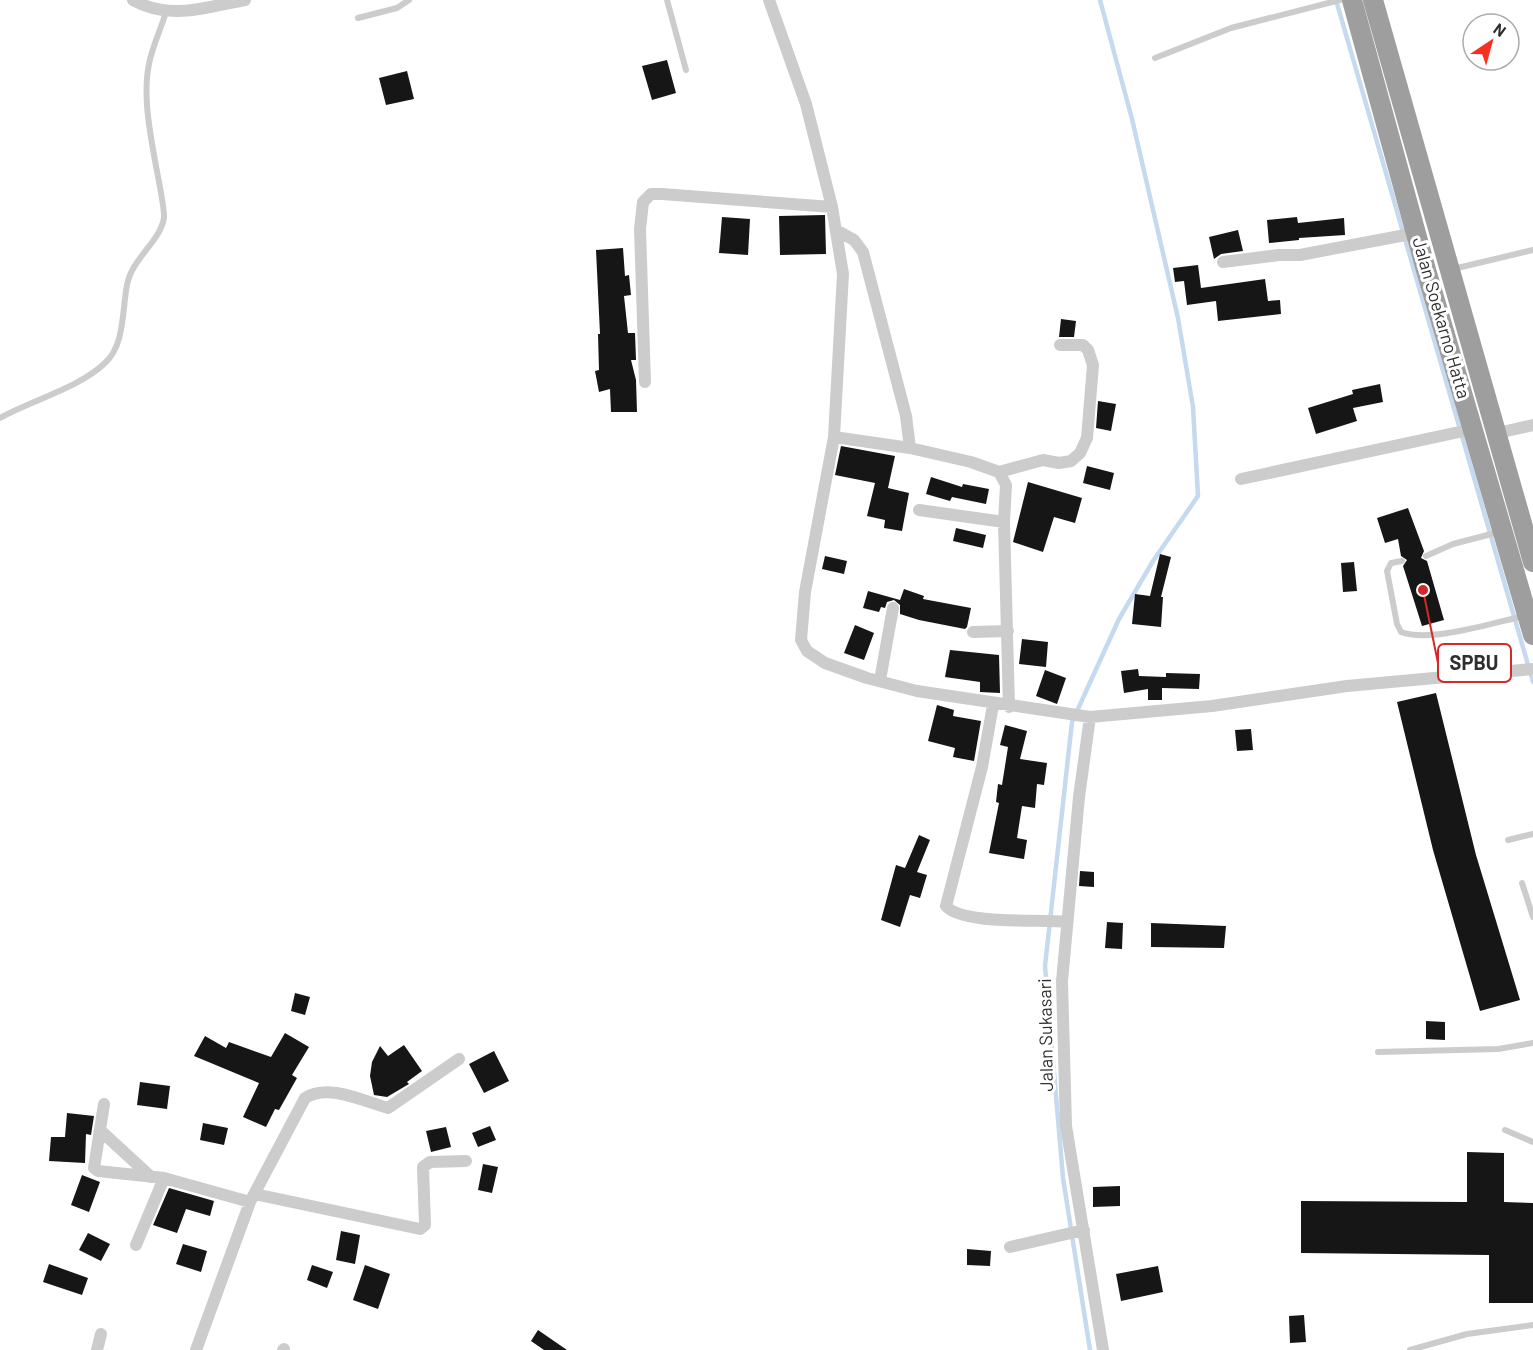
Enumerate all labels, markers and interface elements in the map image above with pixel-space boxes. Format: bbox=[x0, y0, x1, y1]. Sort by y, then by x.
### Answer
north arrow bbox=[1461, 12, 1521, 72]
text: N bbox=[1490, 19, 1510, 40]
street label: Jalan Soekarno Hatta bbox=[1408, 234, 1476, 401]
callout: SPBU bbox=[1438, 644, 1511, 682]
text: SPBU bbox=[1450, 650, 1498, 674]
street label: Jalan Sukasari bbox=[1033, 978, 1057, 1092]

